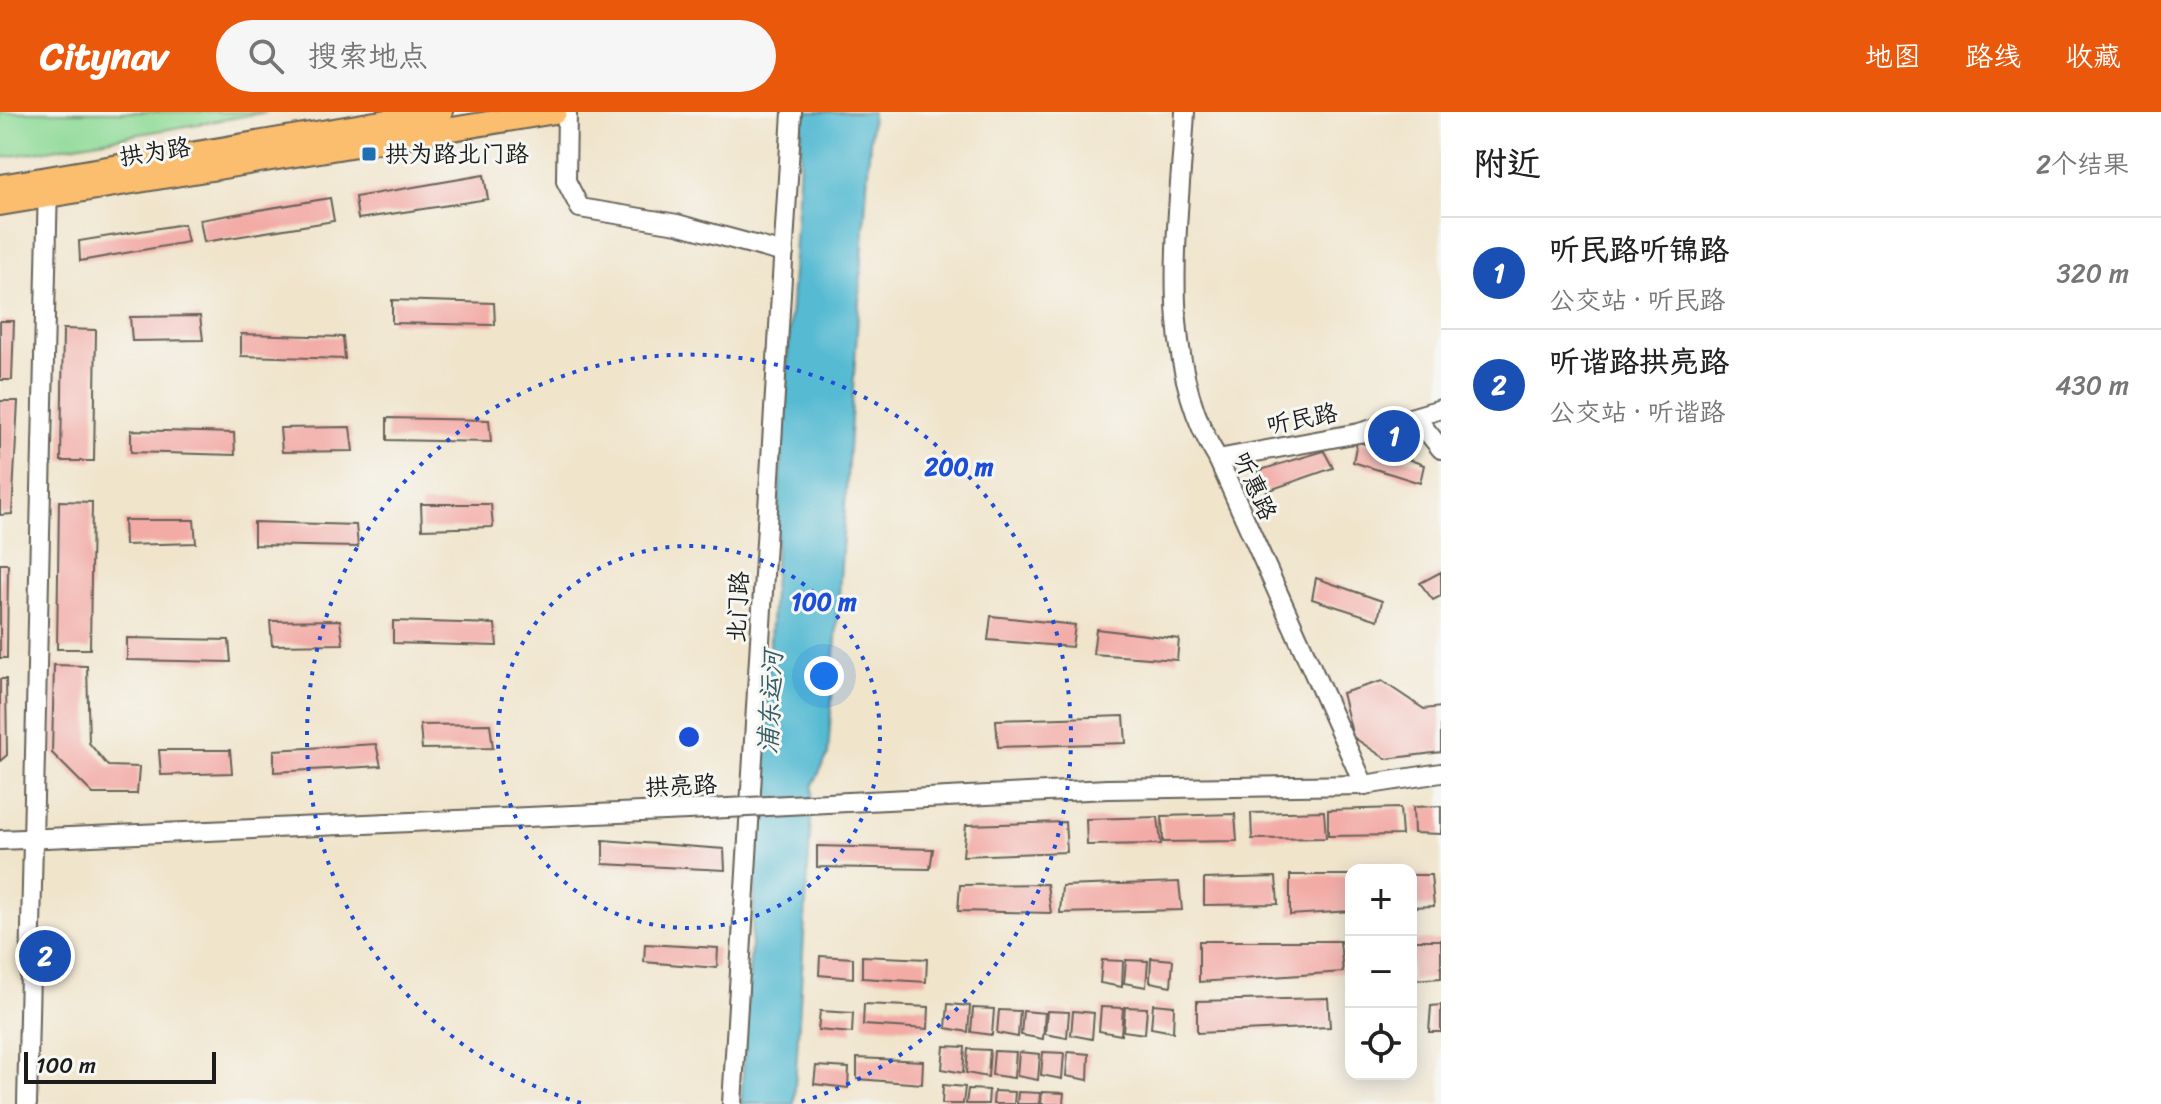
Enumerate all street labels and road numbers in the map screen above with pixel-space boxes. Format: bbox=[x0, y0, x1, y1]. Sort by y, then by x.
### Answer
street label: 拱为路 bbox=[116, 126, 194, 178]
street label: 听民路 bbox=[1263, 392, 1341, 446]
street label: 听惠路 bbox=[1221, 445, 1289, 527]
street label: 北门路 bbox=[715, 570, 761, 644]
street label: 拱亮路 bbox=[644, 763, 718, 809]

